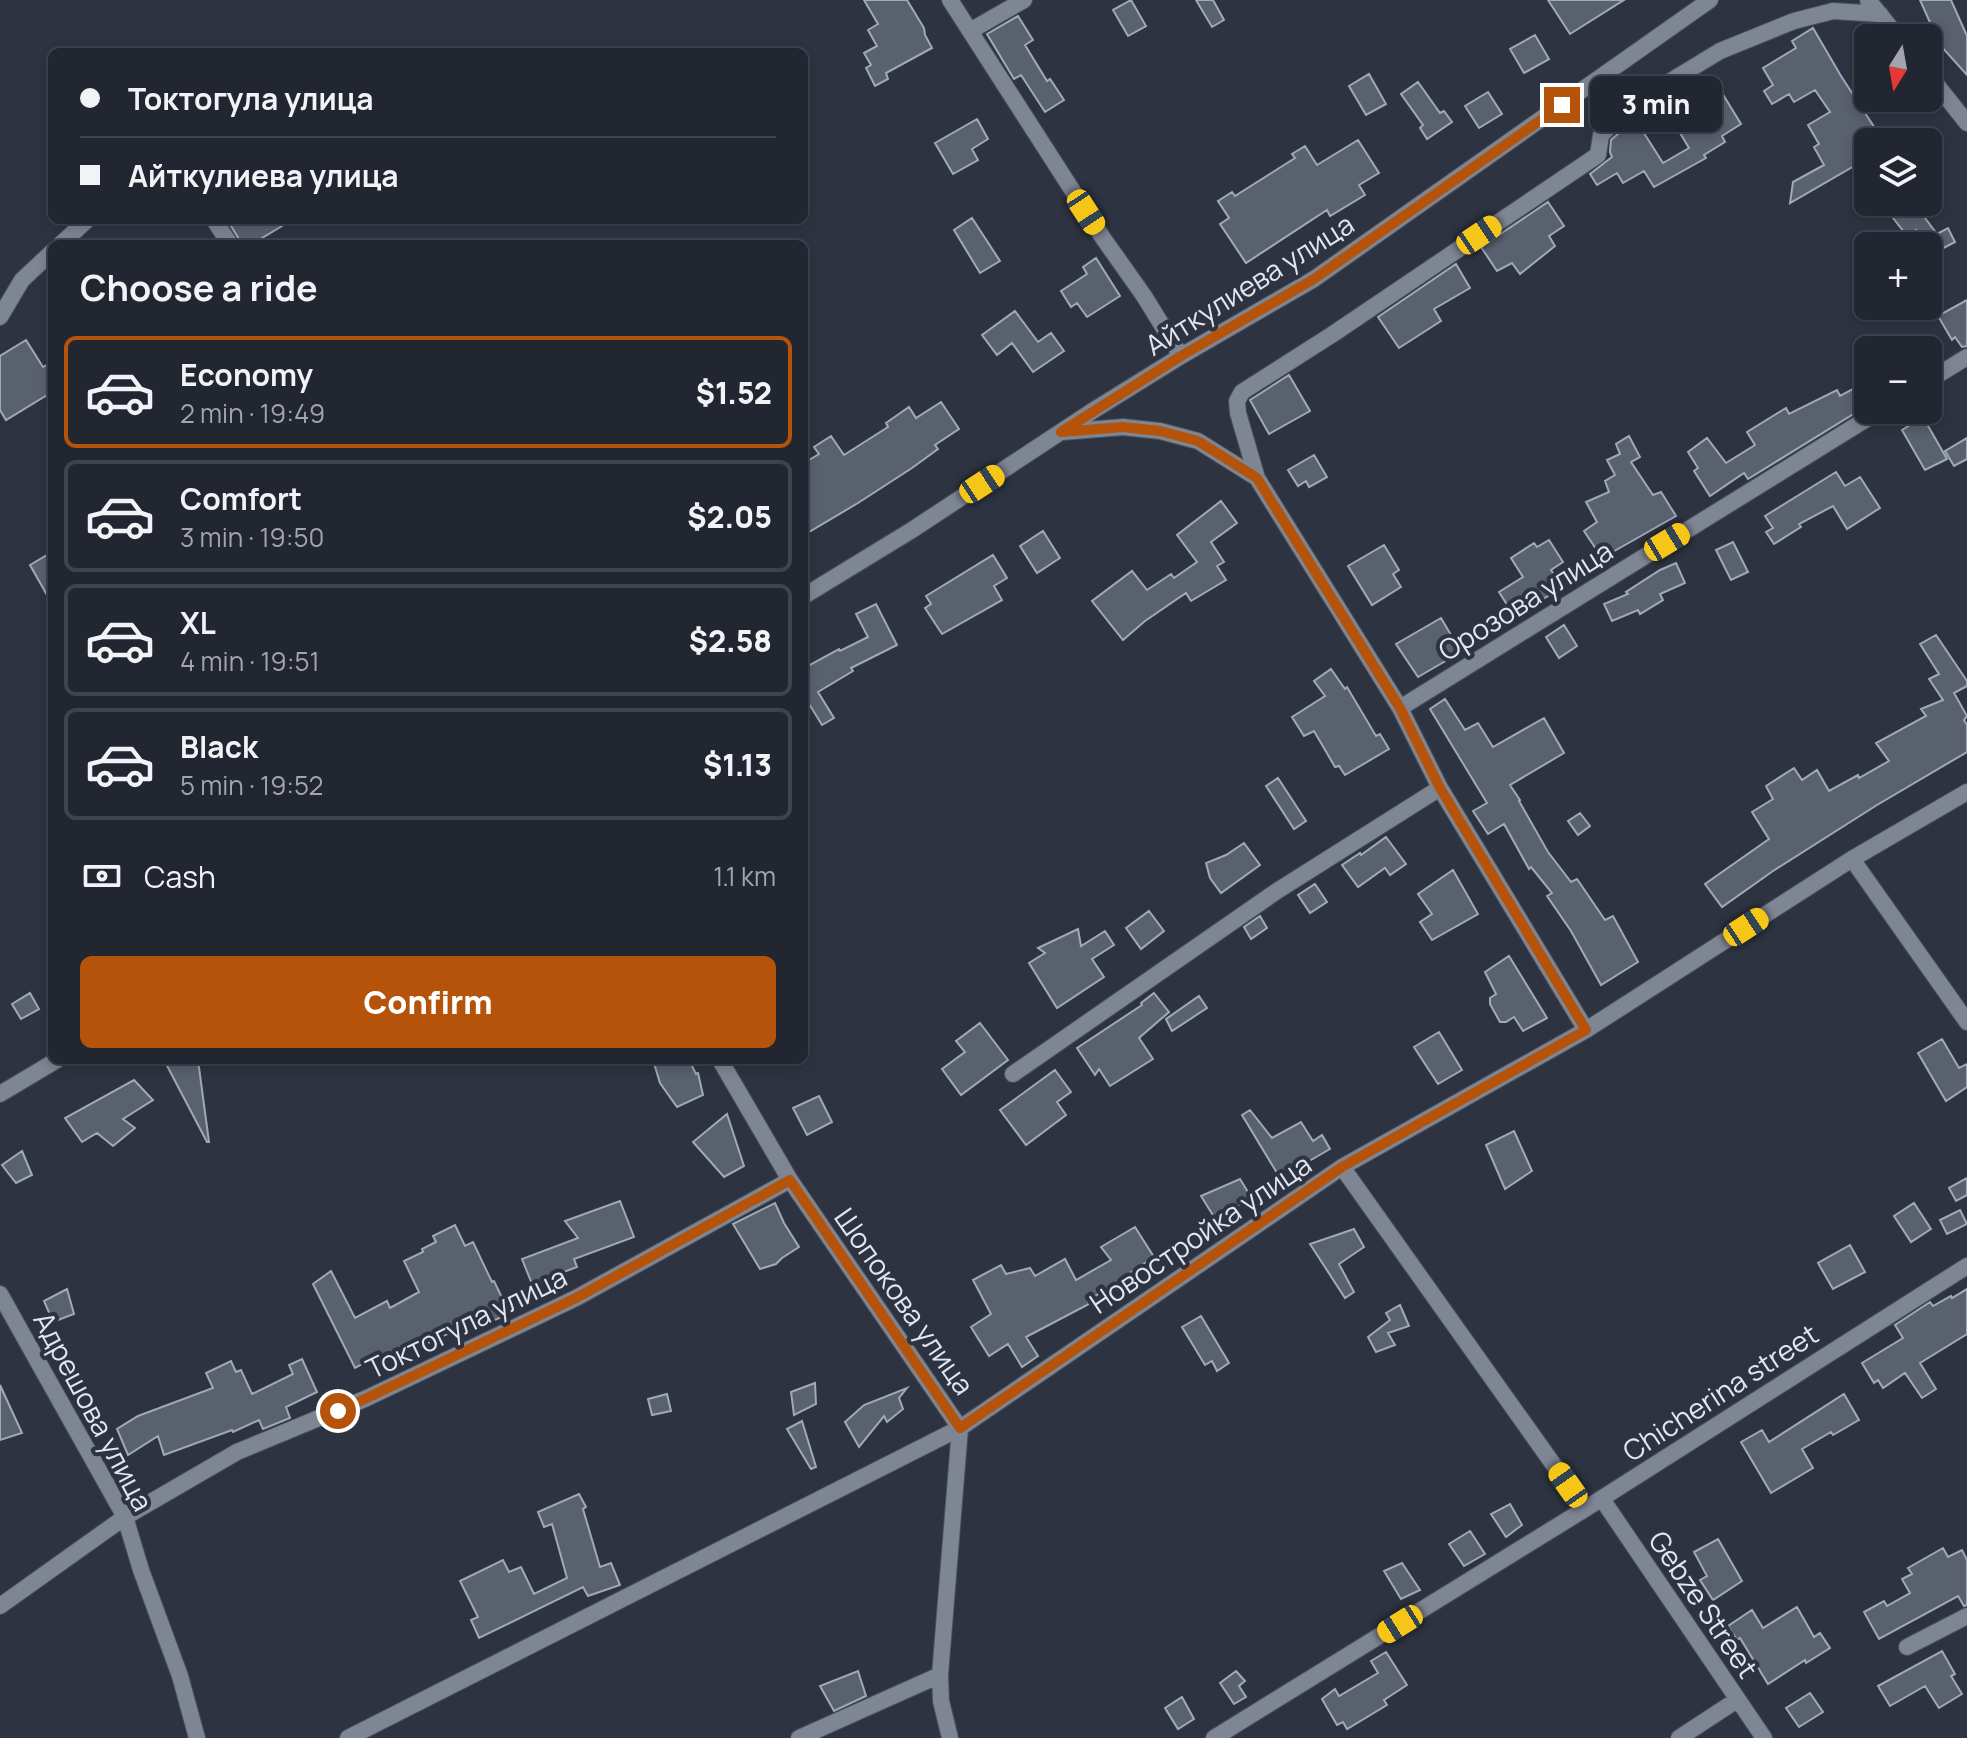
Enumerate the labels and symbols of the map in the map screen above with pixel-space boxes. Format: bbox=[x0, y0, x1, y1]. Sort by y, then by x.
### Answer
north arrow bbox=[1854, 24, 1942, 112]
callout: 3 min bbox=[1590, 77, 1722, 133]
route end bbox=[1544, 87, 1580, 123]
car bbox=[1063, 185, 1109, 239]
street label: Айткулиева улица bbox=[1137, 204, 1361, 364]
car bbox=[1452, 212, 1506, 258]
car bbox=[955, 461, 1009, 507]
car bbox=[1640, 519, 1694, 565]
street label: Орозова улица bbox=[1431, 531, 1619, 669]
car bbox=[1719, 904, 1773, 950]
street label: Новостройка улица bbox=[1082, 1145, 1318, 1321]
street label: Шопокова улица bbox=[826, 1200, 984, 1402]
street label: Токтогула улица bbox=[359, 1257, 573, 1387]
street label: Адрешова улица bbox=[25, 1305, 163, 1517]
street label: Chicherina street bbox=[1615, 1315, 1825, 1469]
route start bbox=[320, 1393, 356, 1429]
car bbox=[1544, 1458, 1592, 1512]
street label: Gebze Street bbox=[1641, 1523, 1767, 1685]
car bbox=[1373, 1601, 1427, 1647]

